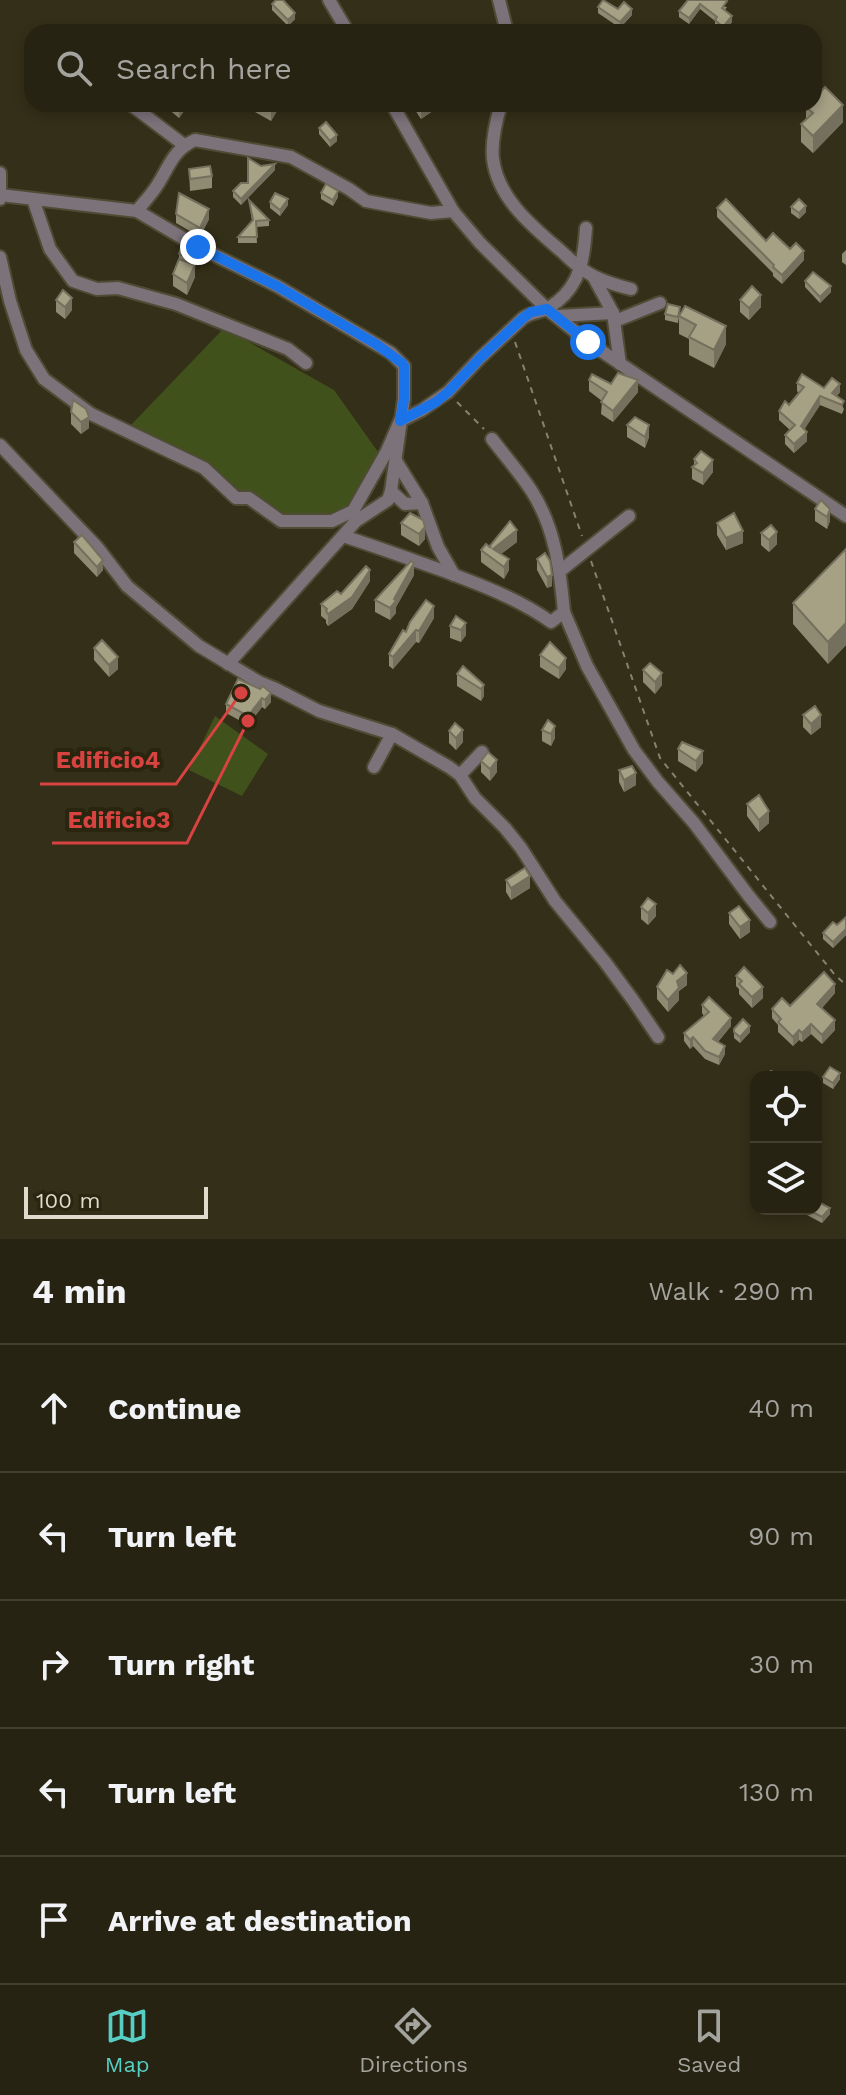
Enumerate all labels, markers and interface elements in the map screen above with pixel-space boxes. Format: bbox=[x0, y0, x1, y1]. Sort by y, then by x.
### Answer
search box bbox=[24, 24, 822, 112]
icon: search bbox=[52, 46, 96, 90]
text: Search here bbox=[116, 51, 292, 86]
route end bbox=[180, 229, 216, 265]
route start bbox=[570, 324, 606, 360]
callout: Edificio4 bbox=[40, 736, 176, 784]
text: Edificio4 bbox=[56, 746, 160, 774]
callout: Edificio3 bbox=[52, 795, 187, 843]
text: Edificio3 bbox=[67, 806, 171, 834]
map controls bbox=[750, 1071, 822, 1215]
button: locate bbox=[750, 1071, 822, 1143]
button: layers bbox=[750, 1143, 822, 1215]
scale bar bbox=[24, 1183, 208, 1219]
text: 100 m bbox=[36, 1188, 100, 1213]
text: 4 min bbox=[32, 1271, 127, 1311]
text: Walk · 290 m bbox=[649, 1276, 814, 1306]
icon: ahead bbox=[32, 1386, 76, 1430]
text: Continue bbox=[108, 1391, 241, 1426]
text: 40 m bbox=[748, 1393, 814, 1423]
icon: left bbox=[32, 1514, 76, 1558]
text: Turn left bbox=[108, 1519, 236, 1554]
text: 90 m bbox=[748, 1521, 814, 1551]
icon: right bbox=[32, 1642, 76, 1686]
text: Turn right bbox=[108, 1647, 254, 1682]
text: 30 m bbox=[749, 1649, 814, 1679]
icon: left bbox=[32, 1770, 76, 1814]
text: Turn left bbox=[108, 1775, 236, 1810]
text: 130 m bbox=[739, 1777, 814, 1807]
icon: arrive bbox=[32, 1898, 76, 1942]
text: Arrive at destination bbox=[108, 1903, 412, 1938]
tab: Map bbox=[105, 2004, 150, 2077]
tab: Directions bbox=[359, 2004, 468, 2077]
tab: Saved bbox=[677, 2004, 741, 2077]

